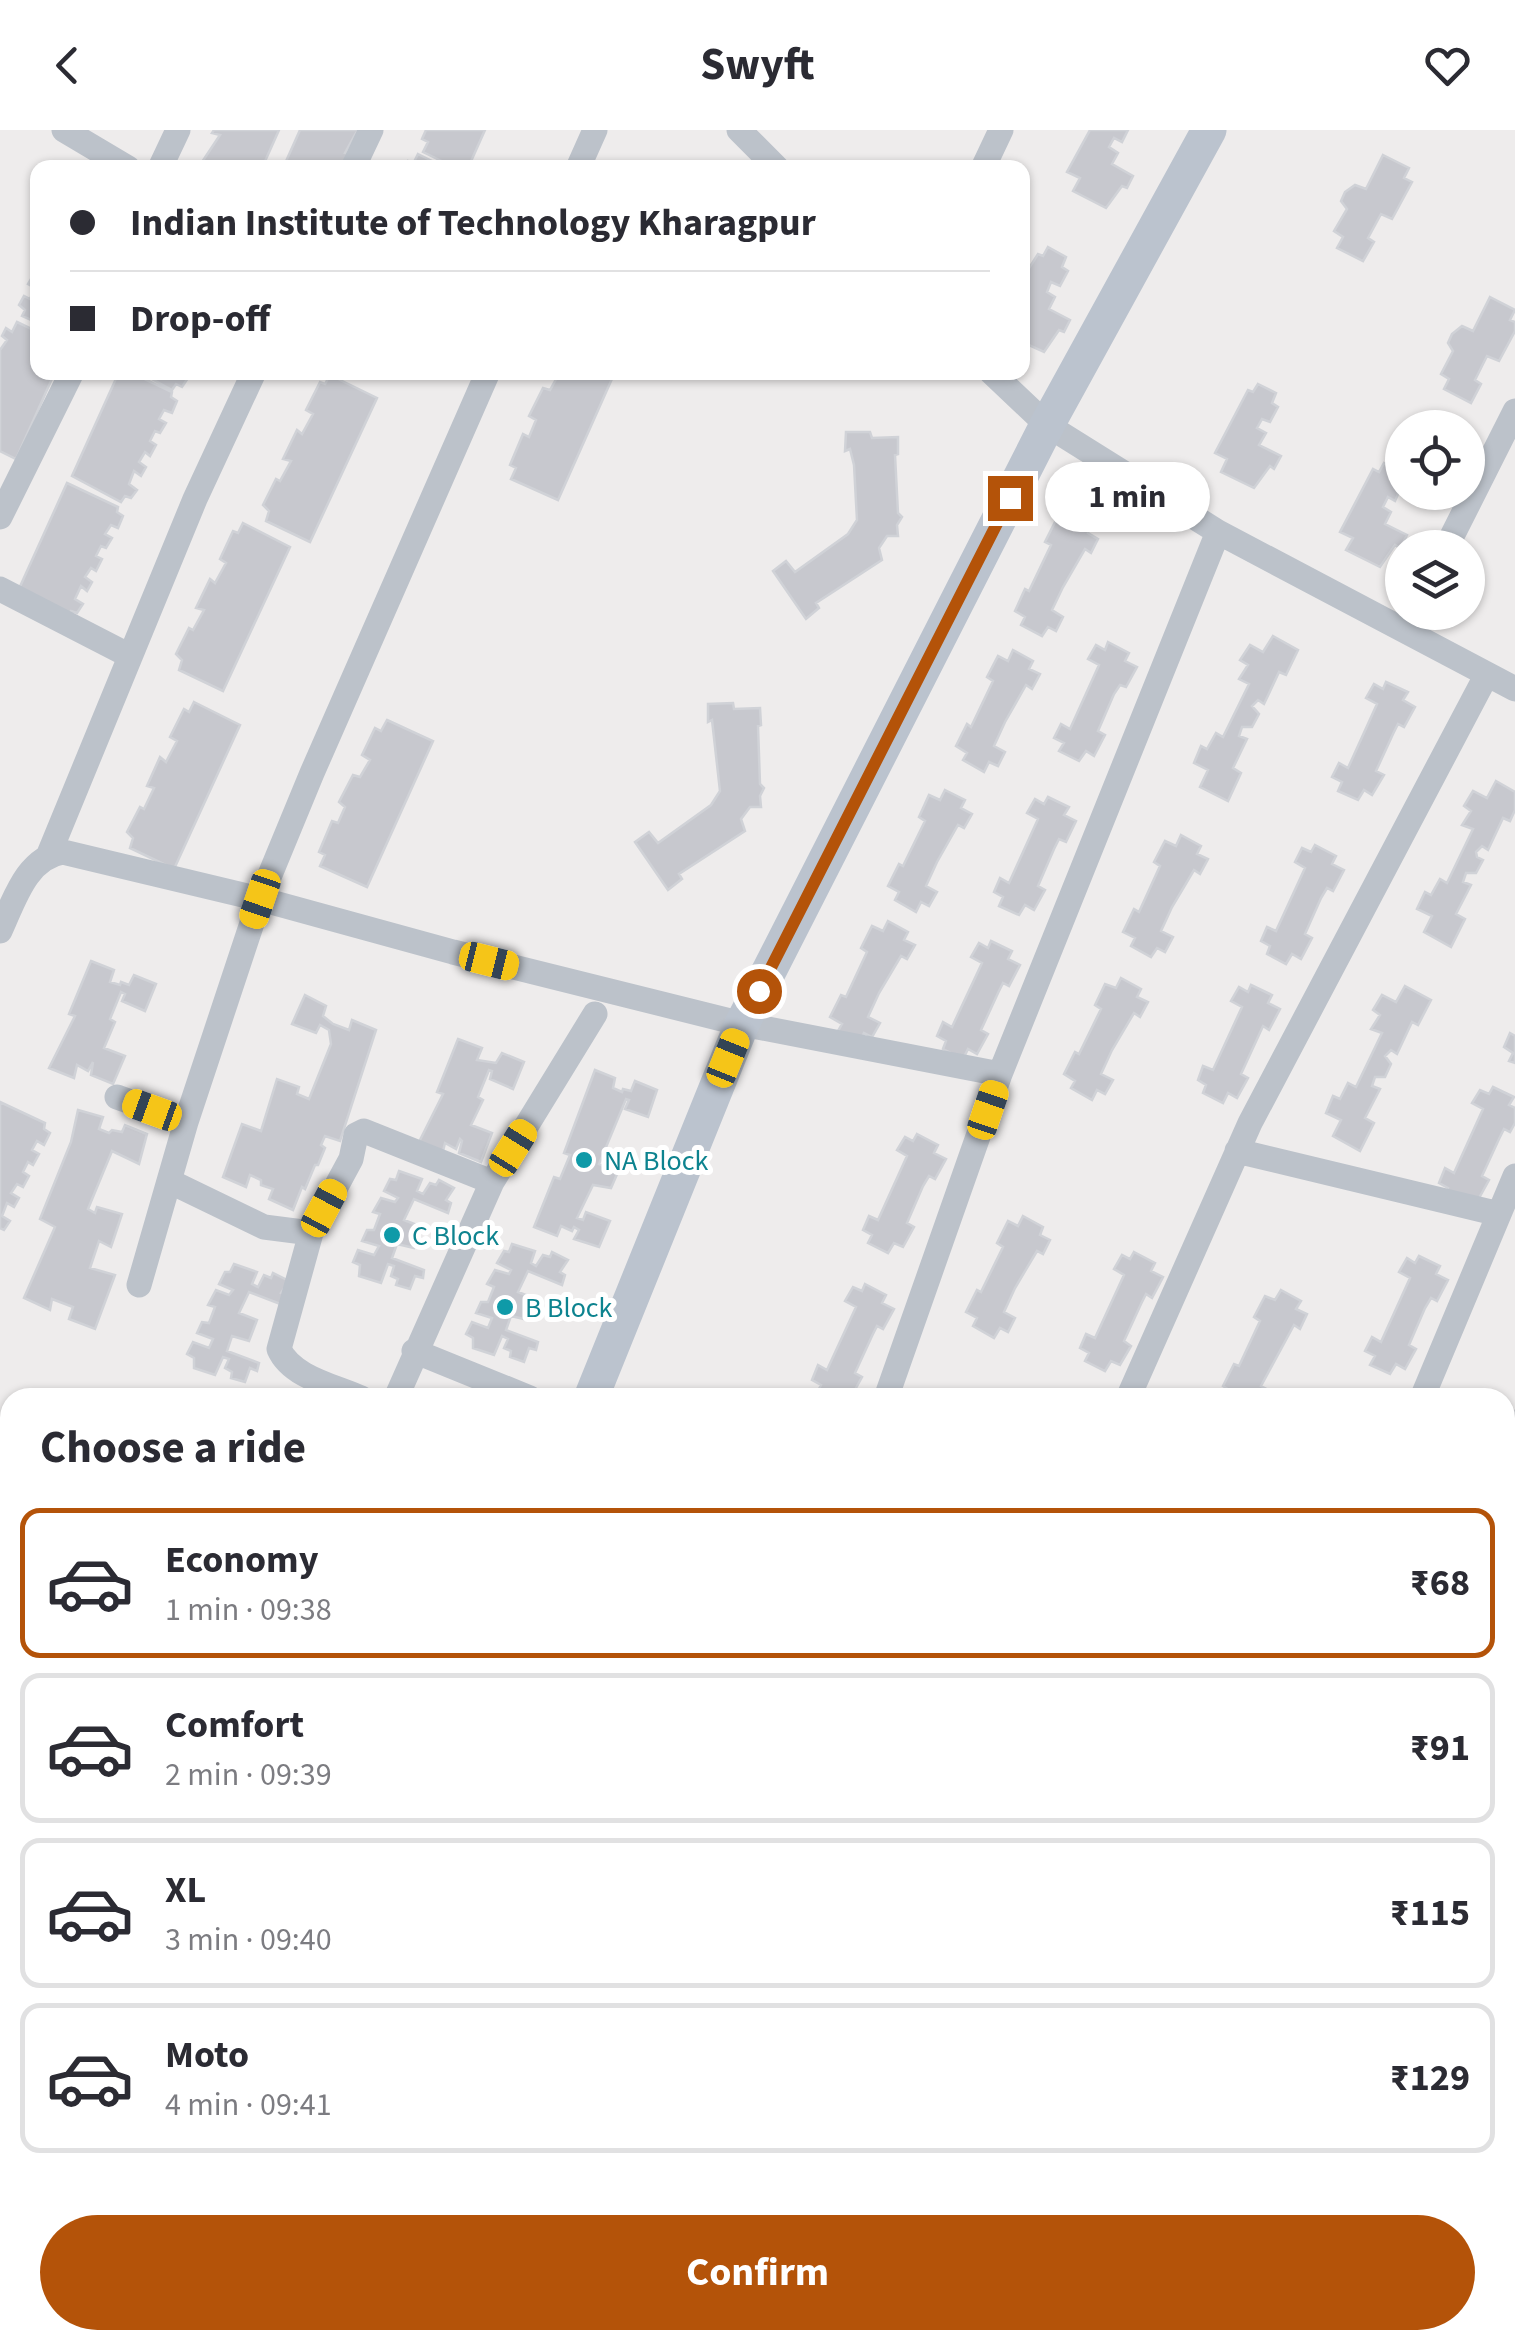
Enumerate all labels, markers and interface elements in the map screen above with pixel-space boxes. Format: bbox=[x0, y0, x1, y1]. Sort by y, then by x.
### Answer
text: Swyft bbox=[700, 33, 815, 97]
icon: back bbox=[40, 38, 95, 93]
icon: heart bbox=[1420, 38, 1475, 93]
text: Indian Institute of Technology Kharagpur bbox=[130, 196, 816, 250]
text: Drop-off bbox=[130, 292, 270, 346]
map controls bbox=[1385, 410, 1485, 630]
button: locate bbox=[1385, 410, 1485, 510]
callout: 1 min bbox=[1045, 463, 1210, 533]
text: 1 min bbox=[1089, 474, 1166, 520]
route end bbox=[988, 476, 1033, 521]
button: layers bbox=[1385, 530, 1485, 630]
car bbox=[236, 866, 284, 932]
car bbox=[456, 939, 522, 983]
route start bbox=[737, 969, 782, 1014]
car bbox=[703, 1025, 753, 1091]
car bbox=[964, 1077, 1012, 1143]
car bbox=[119, 1086, 185, 1134]
car bbox=[484, 1115, 542, 1181]
place label: NA Block bbox=[604, 1141, 708, 1181]
marker: NA Block bbox=[573, 1149, 595, 1171]
car bbox=[297, 1174, 351, 1242]
place label: C Block bbox=[412, 1216, 499, 1256]
marker: C Block bbox=[381, 1224, 403, 1246]
place label: B Block bbox=[525, 1288, 613, 1328]
marker: B Block bbox=[494, 1296, 516, 1318]
text: Choose a ride bbox=[40, 1416, 306, 1480]
text: Economy bbox=[165, 1533, 318, 1587]
icon: car bbox=[45, 1538, 135, 1628]
text: ₹68 bbox=[1410, 1556, 1470, 1610]
text: 1 min · 09:38 bbox=[165, 1587, 332, 1633]
text: Comfort bbox=[165, 1698, 304, 1752]
icon: car bbox=[45, 1703, 135, 1793]
text: ₹91 bbox=[1410, 1721, 1470, 1775]
text: 2 min · 09:39 bbox=[165, 1752, 332, 1798]
text: XL bbox=[165, 1863, 206, 1917]
icon: car bbox=[45, 1868, 135, 1958]
text: ₹115 bbox=[1390, 1886, 1470, 1940]
text: 3 min · 09:40 bbox=[165, 1917, 332, 1963]
text: Moto bbox=[165, 2028, 249, 2082]
icon: car bbox=[45, 2033, 135, 2123]
text: ₹129 bbox=[1390, 2051, 1470, 2105]
text: 4 min · 09:41 bbox=[165, 2082, 332, 2128]
button: Confirm bbox=[40, 2215, 1475, 2330]

